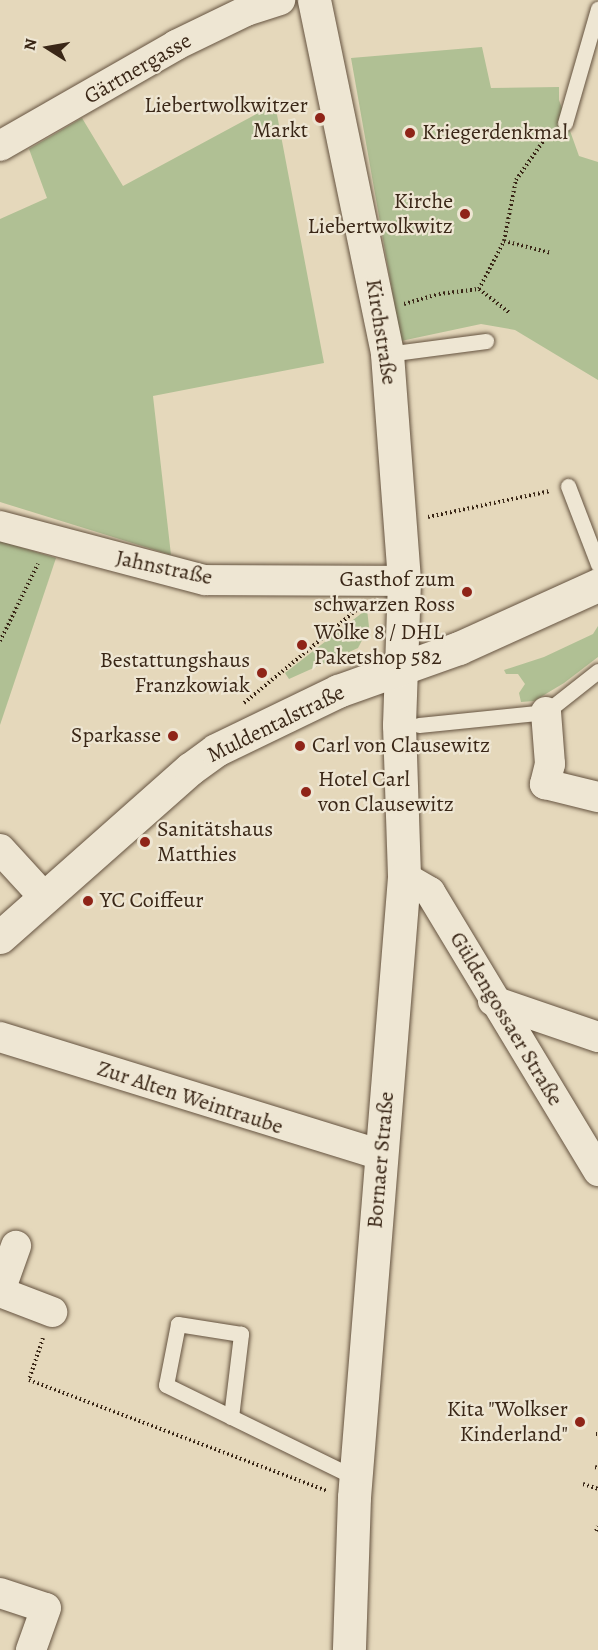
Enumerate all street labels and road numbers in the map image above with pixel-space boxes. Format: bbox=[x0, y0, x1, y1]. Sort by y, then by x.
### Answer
street label: Gärtnergasse bbox=[80, 28, 196, 110]
street label: Kirchstraße bbox=[360, 277, 402, 387]
street label: Jahnstraße bbox=[113, 545, 215, 591]
street label: Muldentalstraße bbox=[203, 679, 349, 769]
street label: Güldengossaer Straße bbox=[444, 927, 568, 1111]
street label: Zur Alten Weintraube bbox=[94, 1055, 286, 1141]
street label: Bornaer Straße bbox=[362, 1090, 400, 1230]

